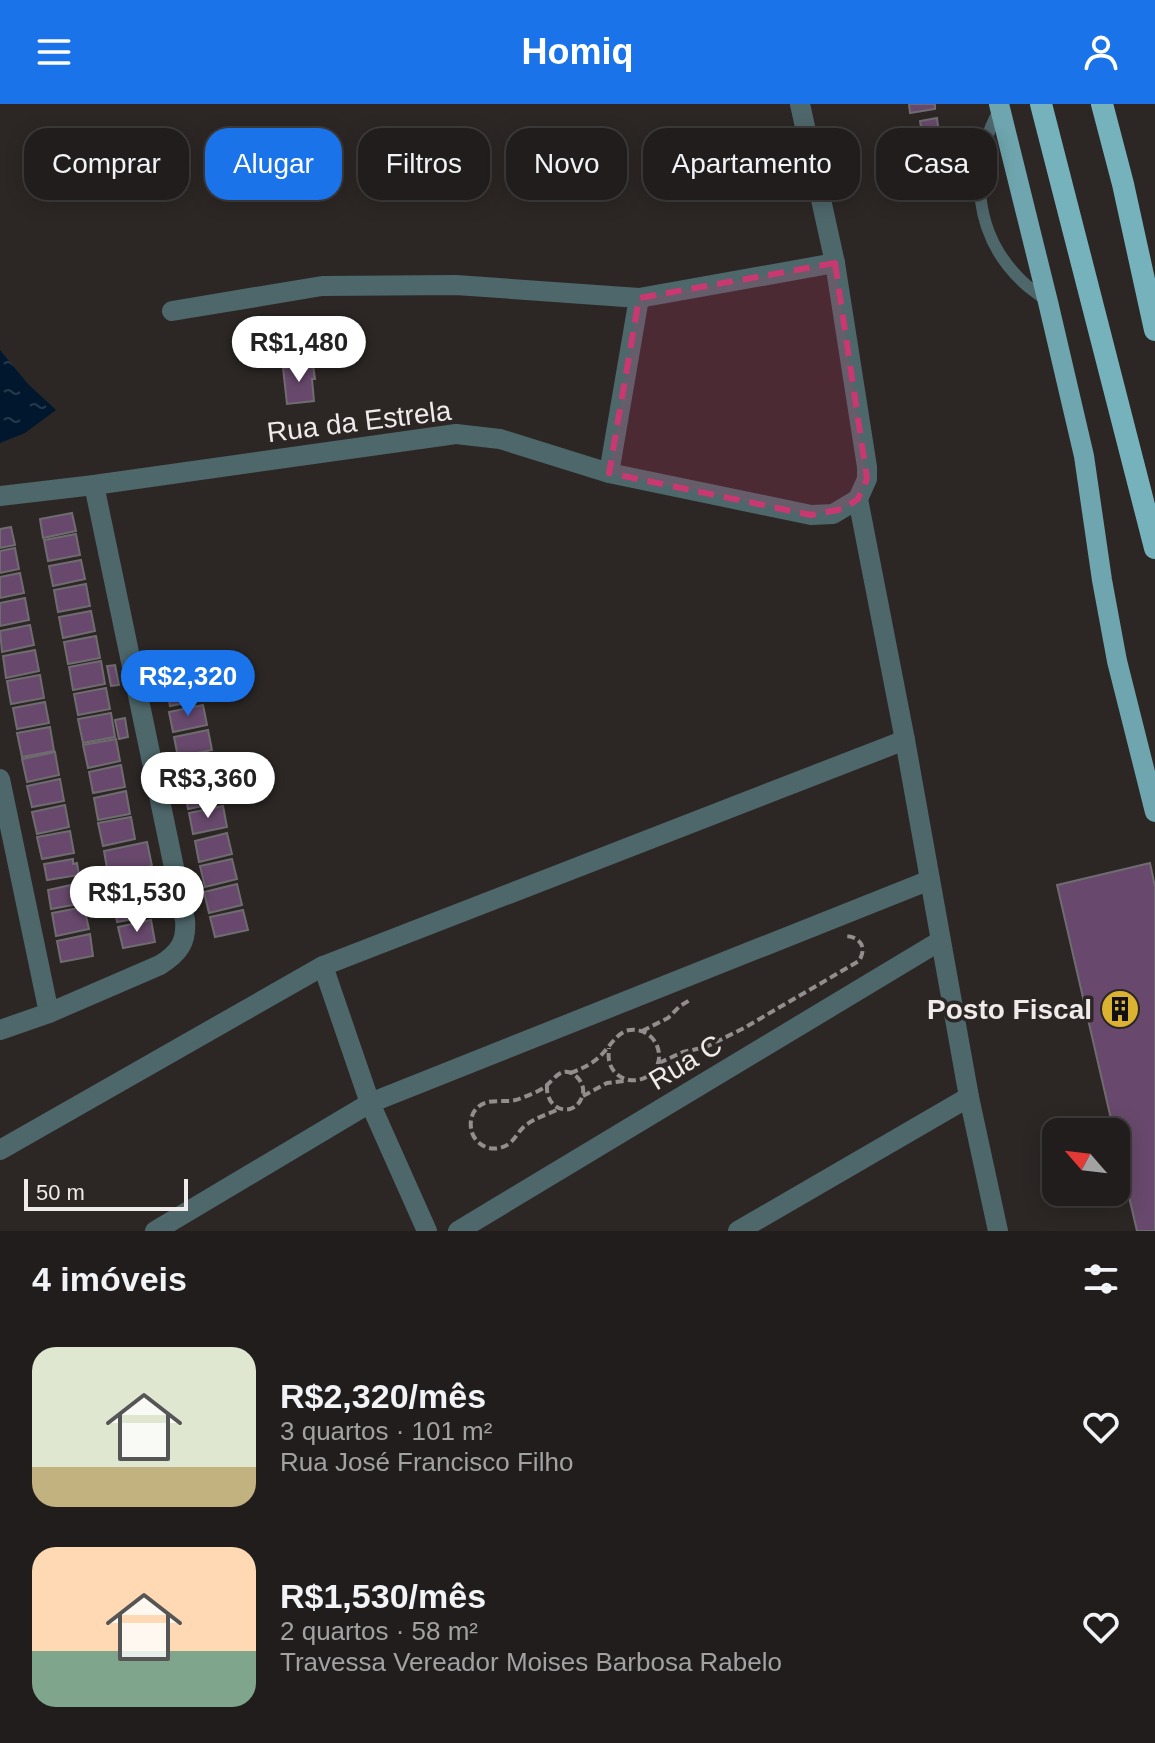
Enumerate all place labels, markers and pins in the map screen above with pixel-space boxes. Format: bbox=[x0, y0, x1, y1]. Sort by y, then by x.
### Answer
pin: R$1,480 bbox=[225, 316, 373, 384]
pin: R$2,320 bbox=[114, 650, 262, 718]
pin: R$3,360 bbox=[134, 752, 282, 820]
pin: R$1,530 bbox=[63, 866, 211, 934]
building icon: Posto Fiscal bbox=[1099, 988, 1141, 1030]
place label: Posto Fiscal bbox=[927, 994, 1092, 1025]

